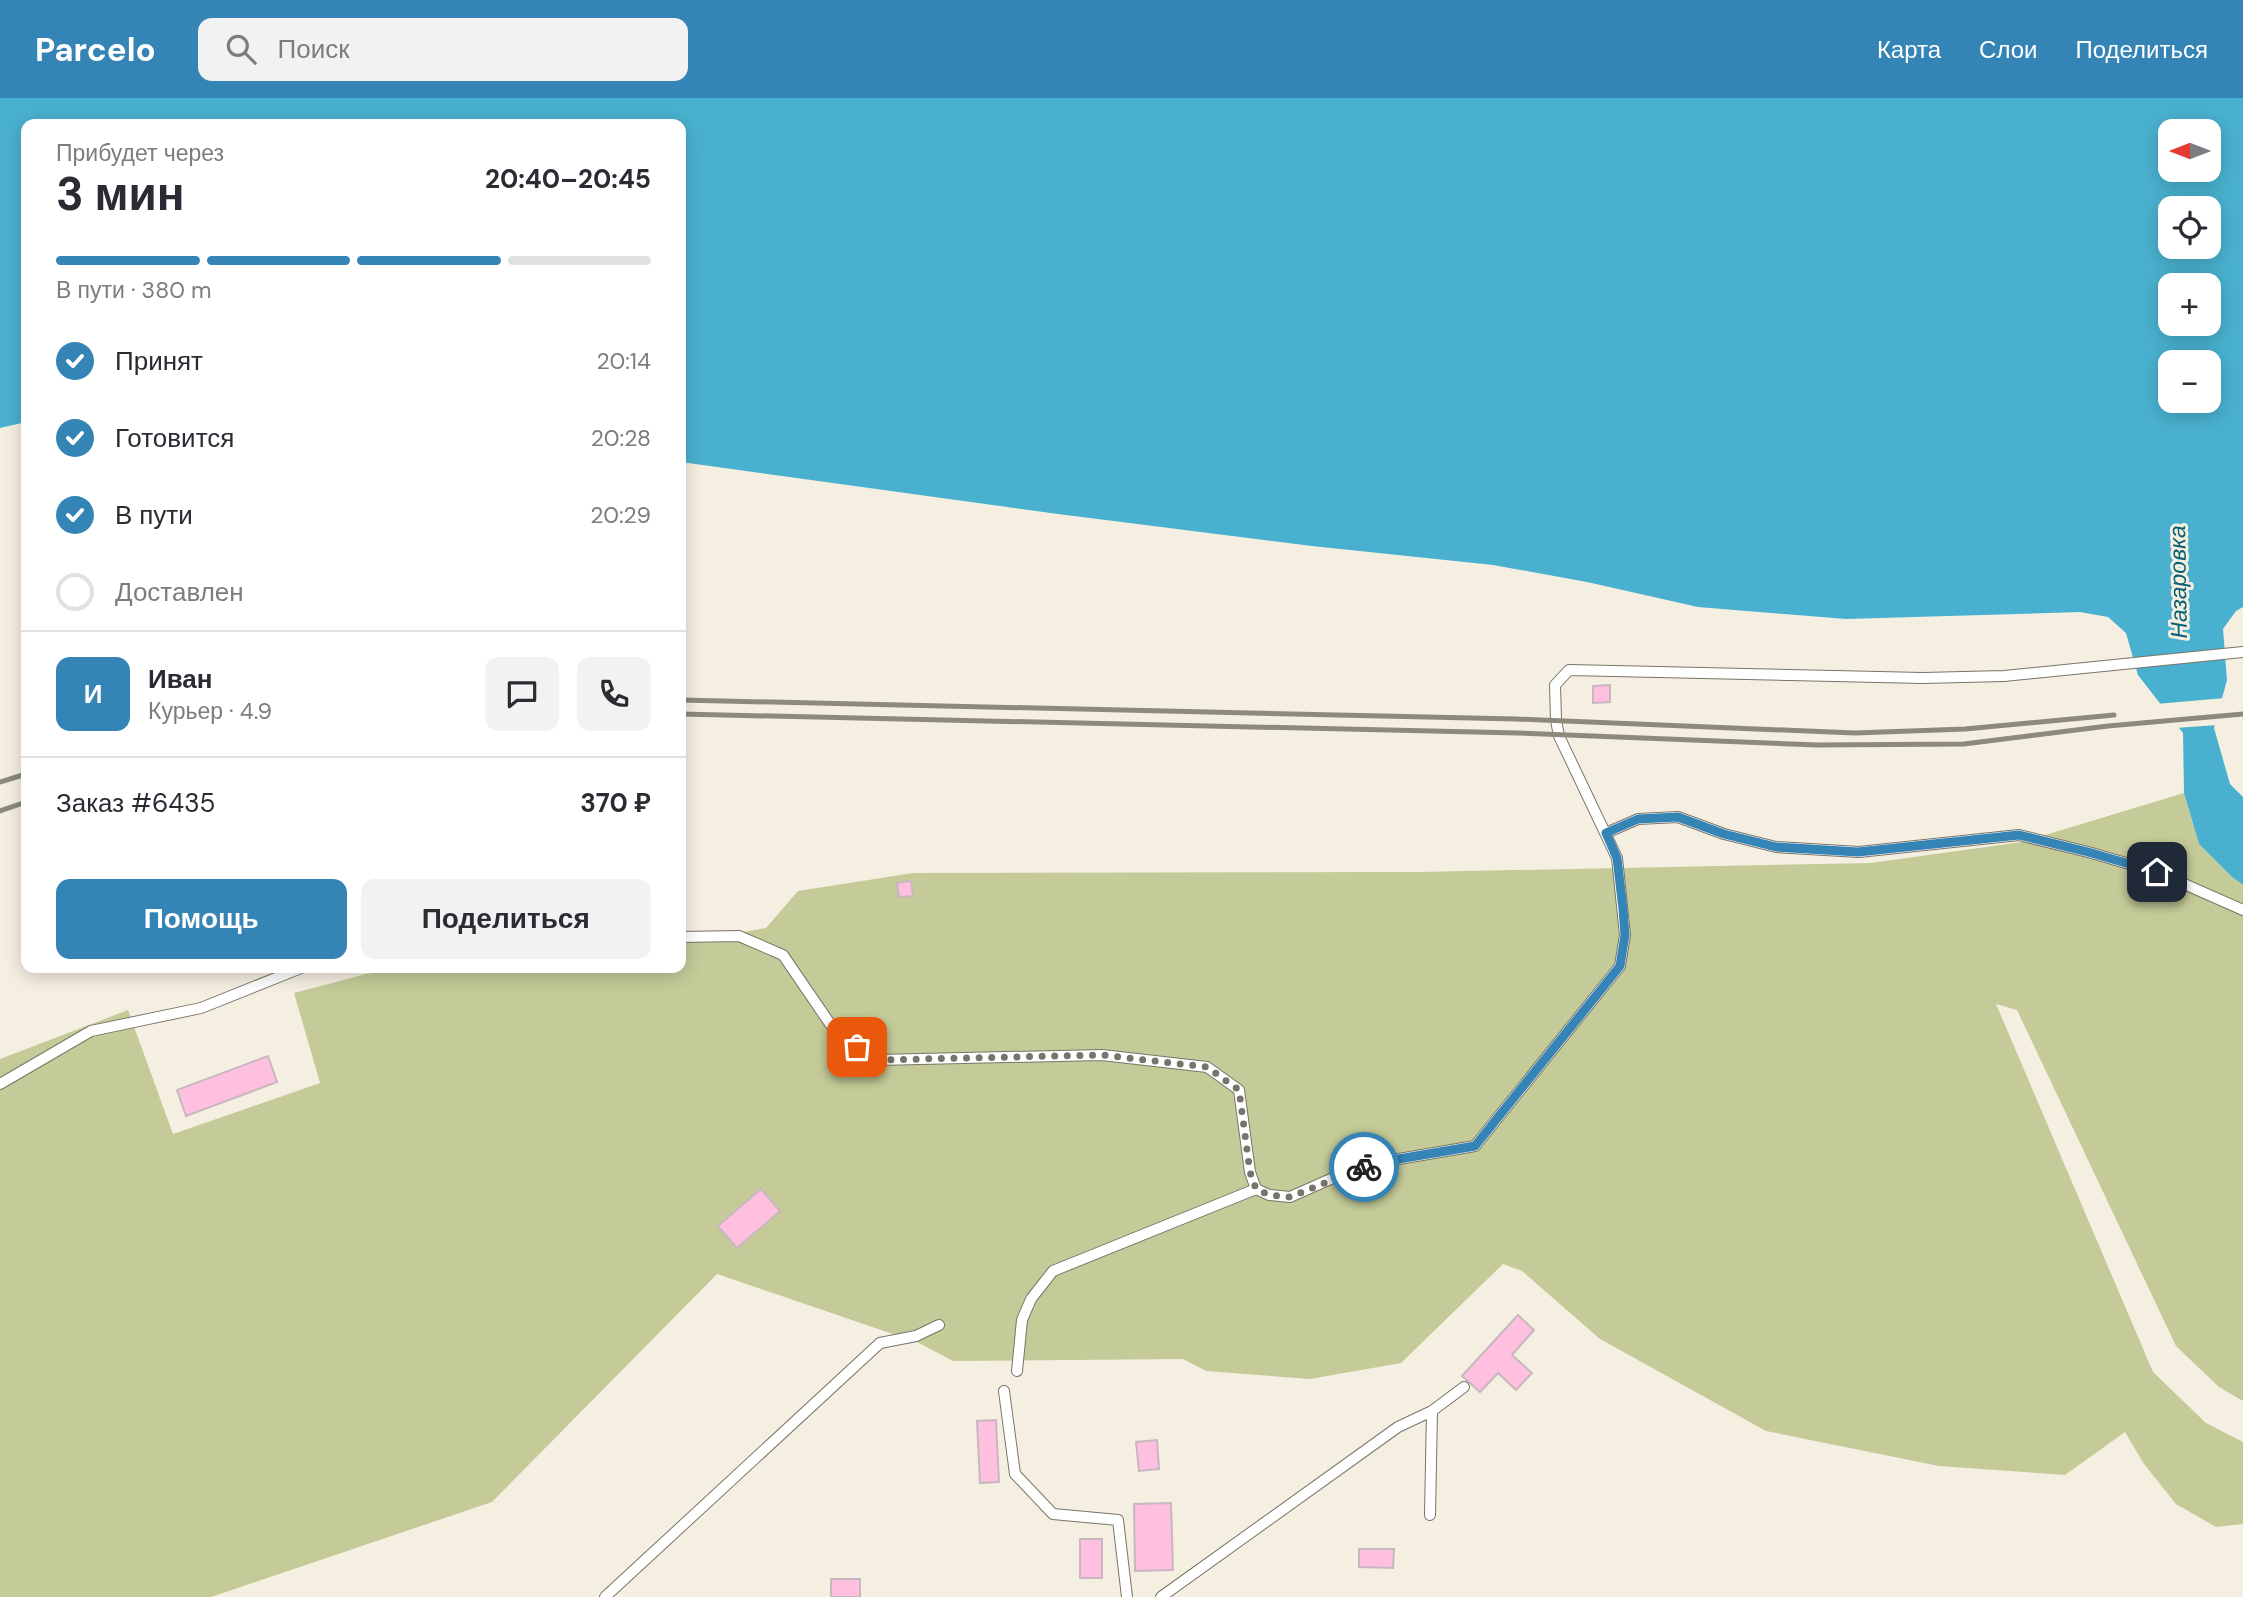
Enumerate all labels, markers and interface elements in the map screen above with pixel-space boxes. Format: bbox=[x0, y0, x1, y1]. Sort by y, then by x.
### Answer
search box bbox=[198, 18, 688, 81]
text: Parcelo bbox=[35, 28, 156, 71]
icon: search bbox=[222, 30, 260, 68]
text: Поиск bbox=[278, 32, 350, 66]
text: Карта bbox=[1877, 34, 1941, 65]
text: Слои bbox=[1979, 34, 2037, 65]
text: Поделиться bbox=[2075, 34, 2208, 65]
north arrow bbox=[2158, 119, 2221, 182]
map controls bbox=[2158, 119, 2221, 413]
text: Прибудет через bbox=[56, 138, 224, 168]
text: 20:40–20:45 bbox=[485, 162, 651, 196]
text: 3 мин bbox=[56, 164, 185, 224]
button: locate bbox=[2158, 196, 2221, 259]
button: + bbox=[2158, 273, 2221, 336]
text: В пути · 380 m bbox=[56, 275, 212, 305]
icon: check bbox=[56, 342, 94, 380]
text: Принят bbox=[115, 344, 203, 378]
text: 20:14 bbox=[596, 346, 651, 376]
button: − bbox=[2158, 350, 2221, 413]
icon: check bbox=[56, 419, 94, 457]
text: Готовится bbox=[115, 421, 234, 455]
text: 20:28 bbox=[591, 423, 651, 453]
icon: check bbox=[56, 496, 94, 534]
text: В пути bbox=[115, 498, 193, 532]
text: 20:29 bbox=[590, 500, 651, 530]
water label: Назаровка bbox=[2162, 525, 2194, 639]
text: Доставлен bbox=[115, 575, 244, 609]
button: chat bbox=[485, 657, 559, 731]
button: phone bbox=[577, 657, 651, 731]
text: Иван bbox=[148, 662, 213, 696]
text: И bbox=[84, 677, 102, 711]
text: Курьер · 4.9 bbox=[148, 696, 272, 726]
text: Заказ #6435 bbox=[56, 786, 215, 820]
text: 370 ₽ bbox=[580, 786, 651, 820]
pin bbox=[2127, 842, 2187, 902]
icon: home bbox=[2138, 853, 2176, 891]
button: Помощь bbox=[56, 879, 347, 959]
button: Поделиться bbox=[361, 879, 651, 959]
pin bbox=[827, 1017, 887, 1077]
icon: bag bbox=[838, 1028, 876, 1066]
courier bbox=[1329, 1132, 1399, 1202]
icon: bike bbox=[1345, 1148, 1383, 1186]

